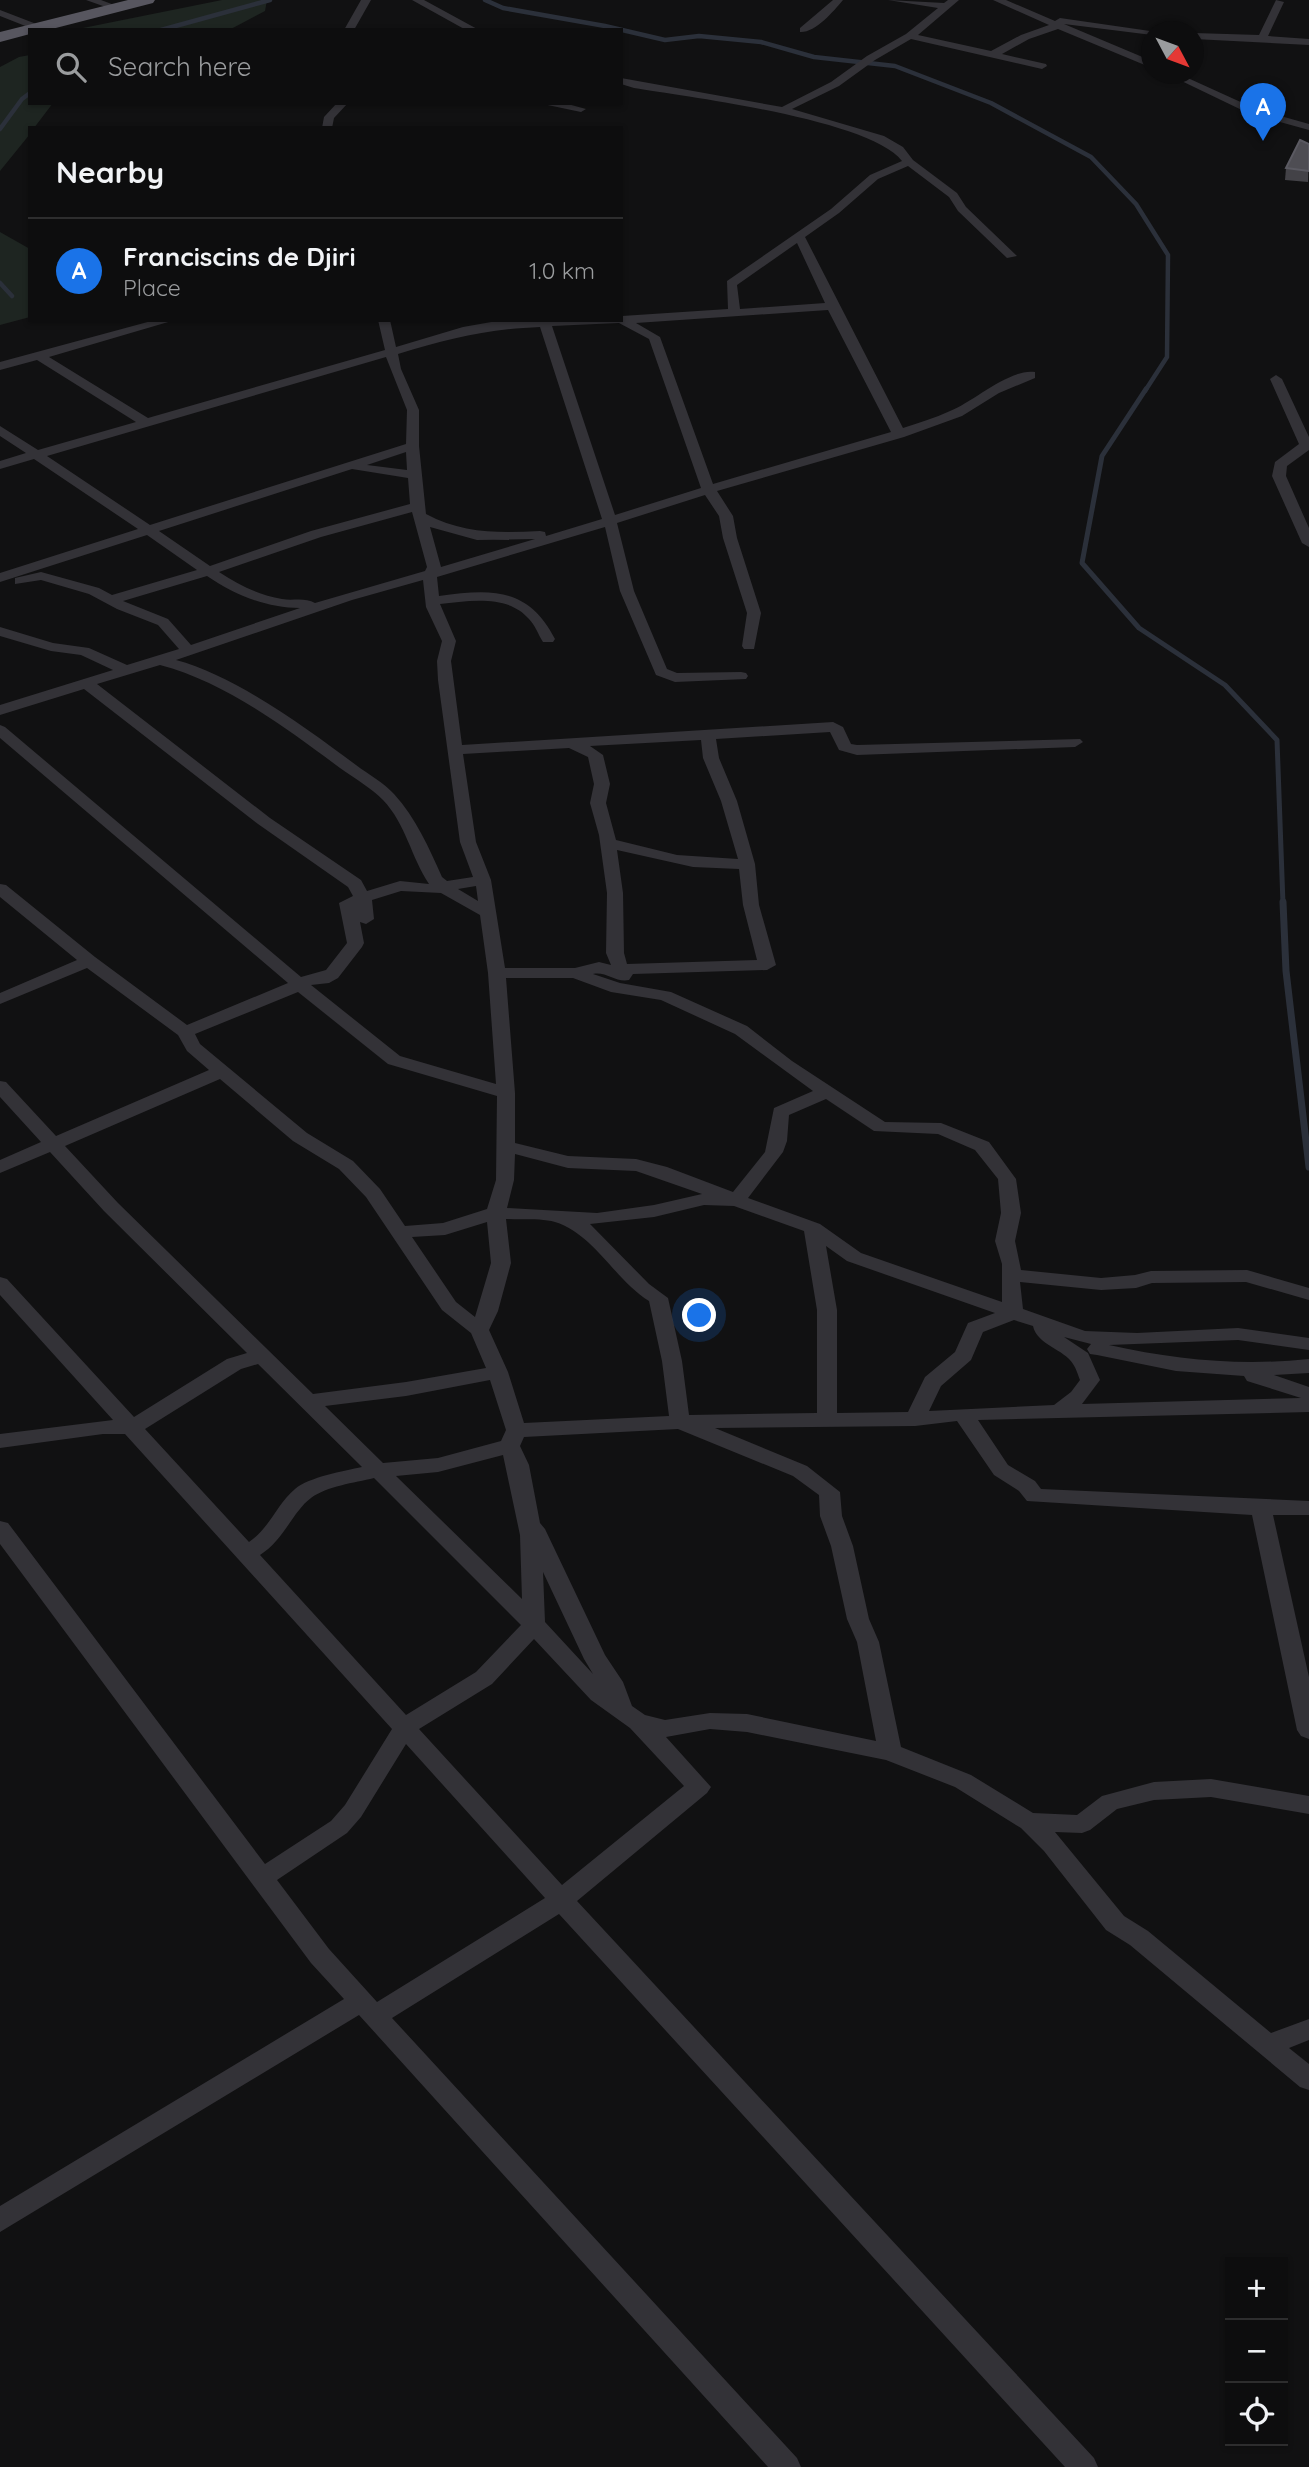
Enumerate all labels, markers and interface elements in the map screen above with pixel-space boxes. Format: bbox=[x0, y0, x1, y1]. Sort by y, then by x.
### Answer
north arrow bbox=[1141, 21, 1204, 84]
search box bbox=[28, 28, 623, 105]
icon: search bbox=[52, 48, 90, 86]
text: Search here bbox=[108, 50, 252, 83]
pin: A bbox=[1240, 83, 1286, 141]
text: Nearby bbox=[56, 153, 164, 191]
text: Franciscins de Djiri bbox=[123, 240, 356, 273]
text: A bbox=[72, 256, 86, 285]
text: 1.0 km bbox=[529, 256, 595, 285]
text: Place bbox=[123, 273, 181, 302]
your location bbox=[682, 1298, 716, 1332]
map controls bbox=[1225, 2257, 1288, 2446]
button: + bbox=[1225, 2257, 1288, 2320]
button: − bbox=[1225, 2320, 1288, 2383]
button: locate bbox=[1225, 2383, 1288, 2446]

